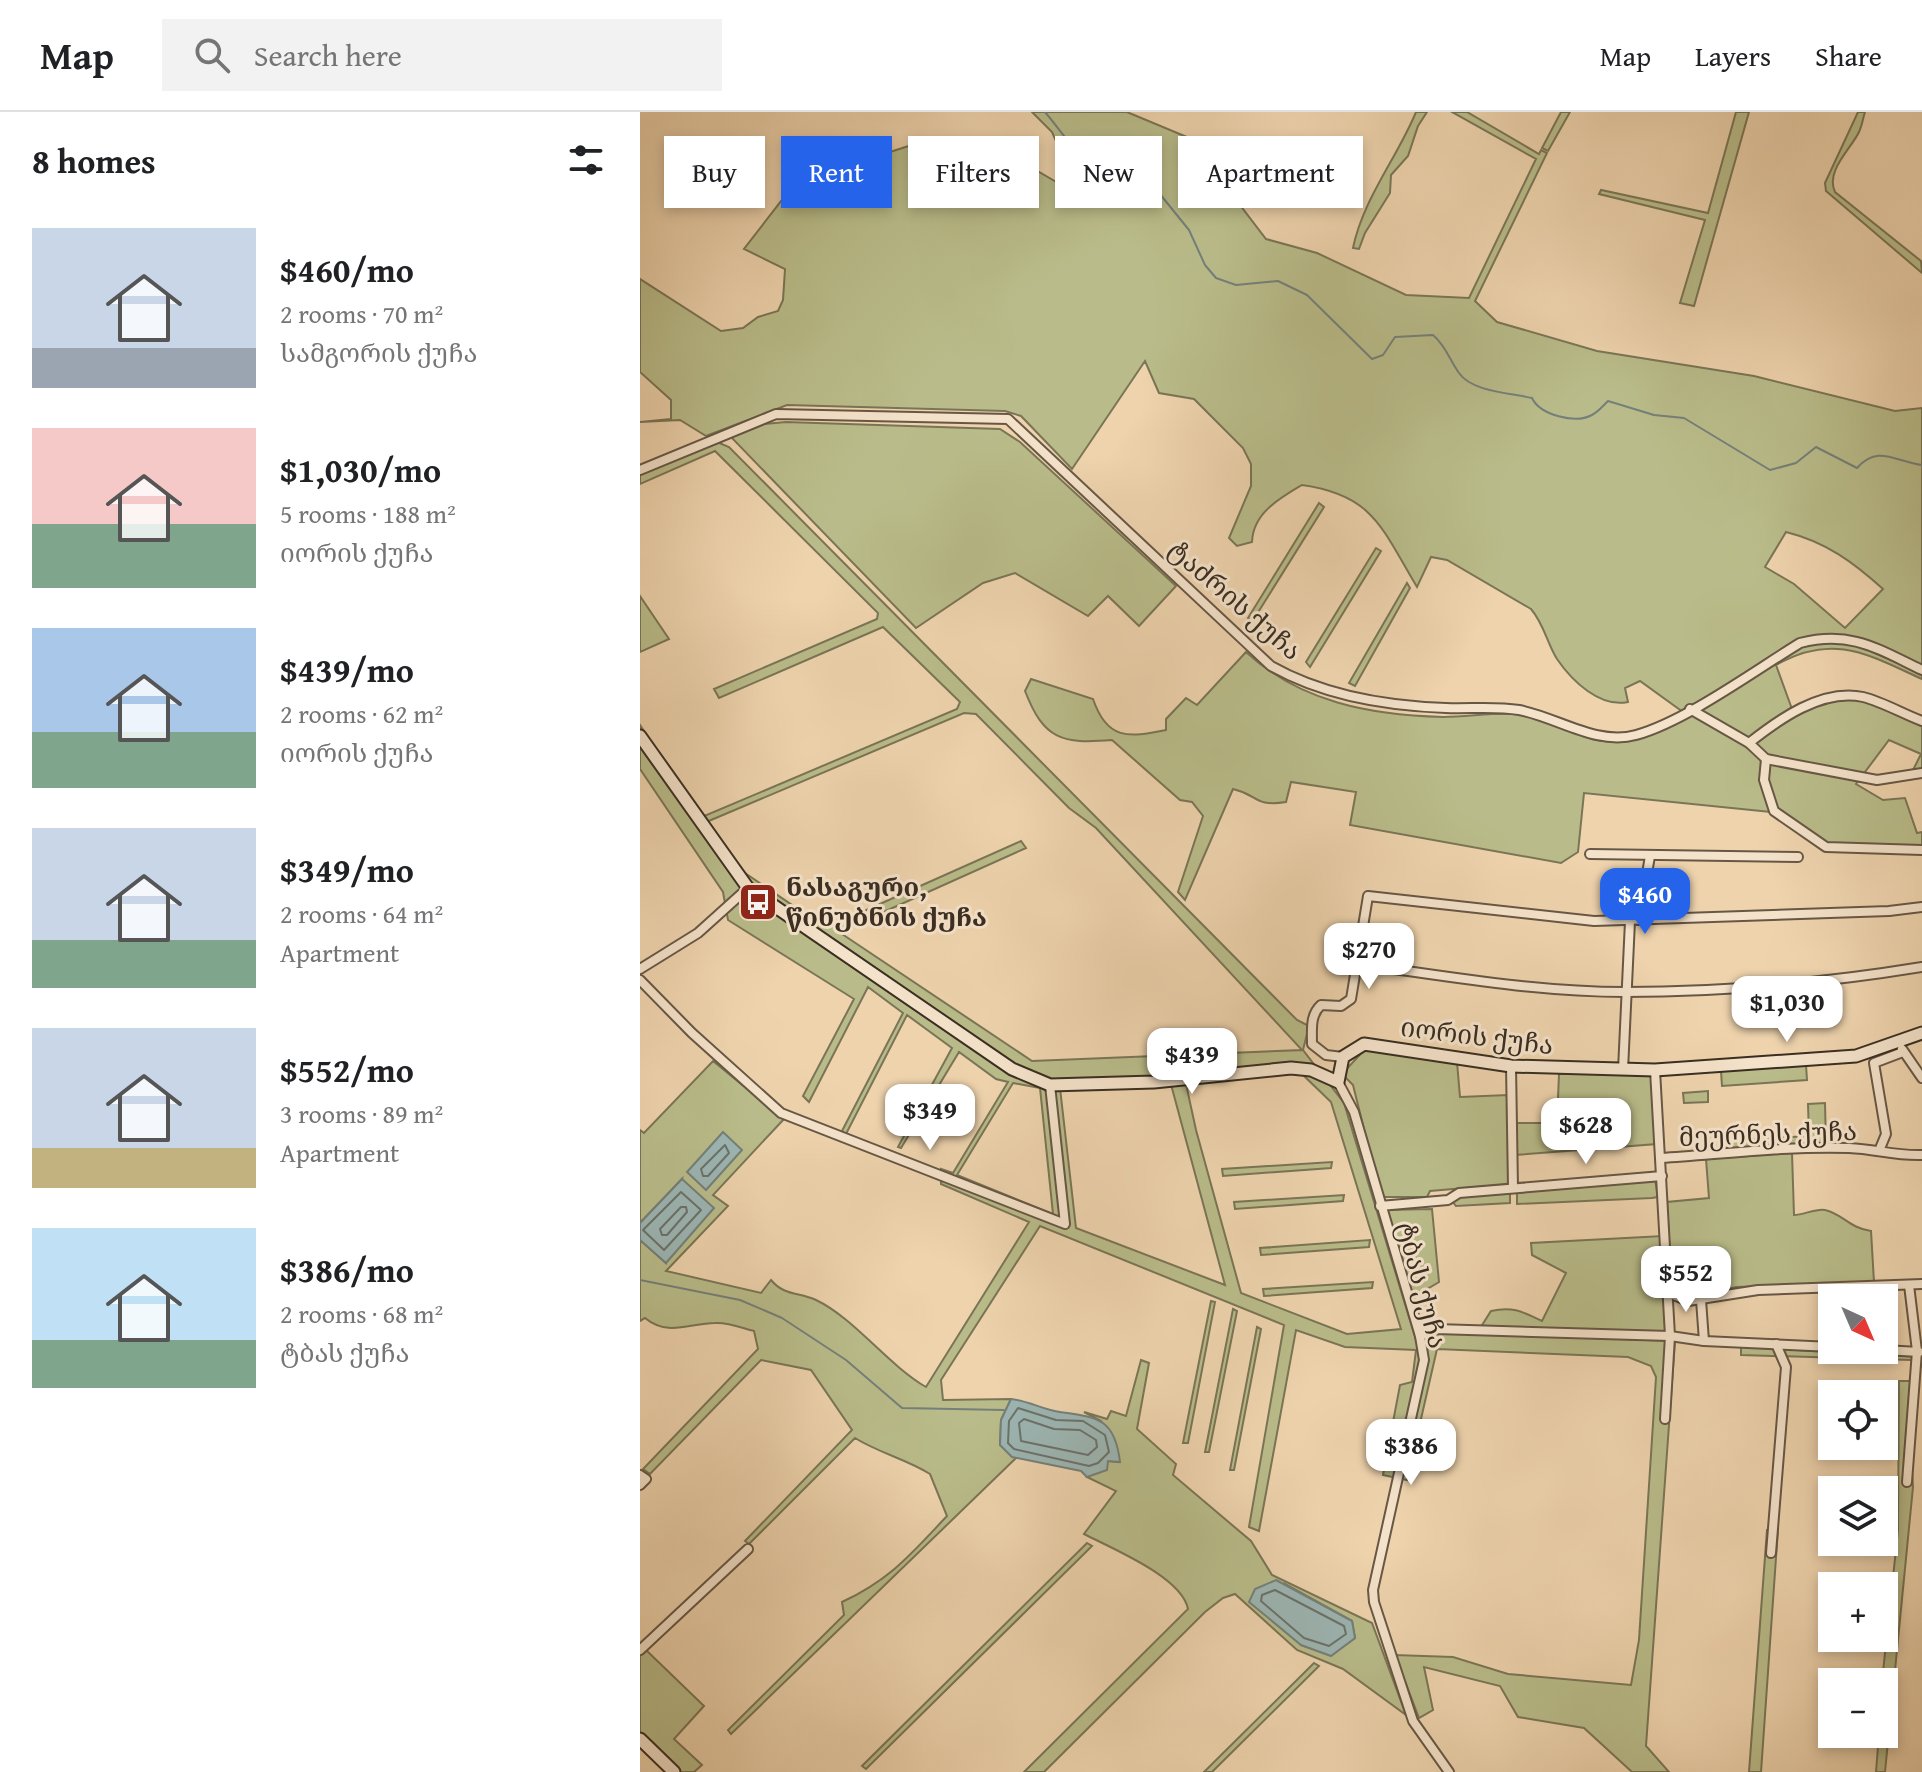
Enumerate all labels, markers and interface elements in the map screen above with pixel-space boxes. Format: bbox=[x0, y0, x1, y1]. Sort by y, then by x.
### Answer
search box bbox=[162, 19, 722, 91]
text: Map bbox=[40, 27, 114, 83]
icon: search bbox=[190, 33, 234, 77]
text: Search here bbox=[254, 33, 402, 77]
text: Map bbox=[1600, 35, 1651, 76]
text: Layers bbox=[1695, 35, 1771, 76]
text: Share bbox=[1815, 35, 1882, 76]
text: 8 homes bbox=[32, 136, 156, 185]
chip: Buy bbox=[664, 136, 765, 208]
chip: Rent bbox=[781, 136, 892, 208]
chip: Filters bbox=[908, 136, 1039, 208]
chip: New bbox=[1055, 136, 1162, 208]
chip: Apartment bbox=[1178, 136, 1363, 208]
icon: filters bbox=[564, 138, 608, 182]
text: $460/mo bbox=[280, 245, 414, 294]
icon: home bbox=[96, 260, 192, 356]
text: 2 rooms · 70 m² bbox=[280, 294, 443, 333]
text: სამგორის ქუჩა bbox=[280, 333, 477, 372]
text: $1,030/mo bbox=[280, 445, 441, 494]
icon: home bbox=[96, 460, 192, 556]
text: 5 rooms · 188 m² bbox=[280, 494, 456, 533]
street label: ტაძრის ქუჩა bbox=[1160, 530, 1311, 669]
text: იორის ქუჩა bbox=[280, 533, 433, 572]
text: $439/mo bbox=[280, 645, 414, 694]
icon: home bbox=[96, 660, 192, 756]
text: 2 rooms · 62 m² bbox=[280, 694, 443, 733]
text: იორის ქუჩა bbox=[280, 733, 433, 772]
text: $349/mo bbox=[280, 845, 414, 894]
icon: home bbox=[96, 860, 192, 956]
place label: ნასაგური, წინუბნის ქუჩა bbox=[786, 867, 987, 936]
pin: $460 bbox=[1598, 868, 1692, 936]
text: $460 bbox=[1618, 874, 1672, 913]
bus stop icon: ნასაგური, წინუბნის ქუჩა bbox=[737, 881, 779, 923]
text: 2 rooms · 64 m² bbox=[280, 894, 443, 933]
pin: $270 bbox=[1322, 923, 1416, 991]
text: $270 bbox=[1342, 929, 1396, 968]
text: Apartment bbox=[280, 933, 399, 972]
pin: $1,030 bbox=[1722, 976, 1852, 1044]
text: $1,030 bbox=[1750, 982, 1824, 1021]
street label: იორის ქუჩა bbox=[1399, 1007, 1556, 1064]
pin: $439 bbox=[1145, 1028, 1239, 1096]
text: $439 bbox=[1165, 1034, 1219, 1073]
text: $552/mo bbox=[280, 1045, 414, 1094]
icon: home bbox=[96, 1060, 192, 1156]
pin: $349 bbox=[883, 1084, 977, 1152]
text: $349 bbox=[903, 1090, 957, 1129]
text: 3 rooms · 89 m² bbox=[280, 1094, 443, 1133]
pin: $628 bbox=[1539, 1098, 1633, 1166]
text: $628 bbox=[1559, 1104, 1613, 1143]
street label: მეურნეს ქუჩა bbox=[1678, 1111, 1858, 1156]
text: Apartment bbox=[280, 1133, 399, 1172]
street label: ტბას ქუჩა bbox=[1387, 1217, 1458, 1352]
text: $386/mo bbox=[280, 1245, 414, 1294]
pin: $552 bbox=[1639, 1246, 1733, 1314]
text: $552 bbox=[1659, 1252, 1713, 1291]
icon: home bbox=[96, 1260, 192, 1356]
north arrow bbox=[1818, 1284, 1898, 1364]
map controls bbox=[1818, 1284, 1898, 1748]
text: 2 rooms · 68 m² bbox=[280, 1294, 443, 1333]
text: ტბას ქუჩა bbox=[280, 1333, 410, 1372]
button: locate bbox=[1818, 1380, 1898, 1460]
pin: $386 bbox=[1364, 1419, 1458, 1487]
text: $386 bbox=[1384, 1425, 1438, 1464]
button: layers bbox=[1818, 1476, 1898, 1556]
button: + bbox=[1818, 1572, 1898, 1652]
button: − bbox=[1818, 1668, 1898, 1748]

